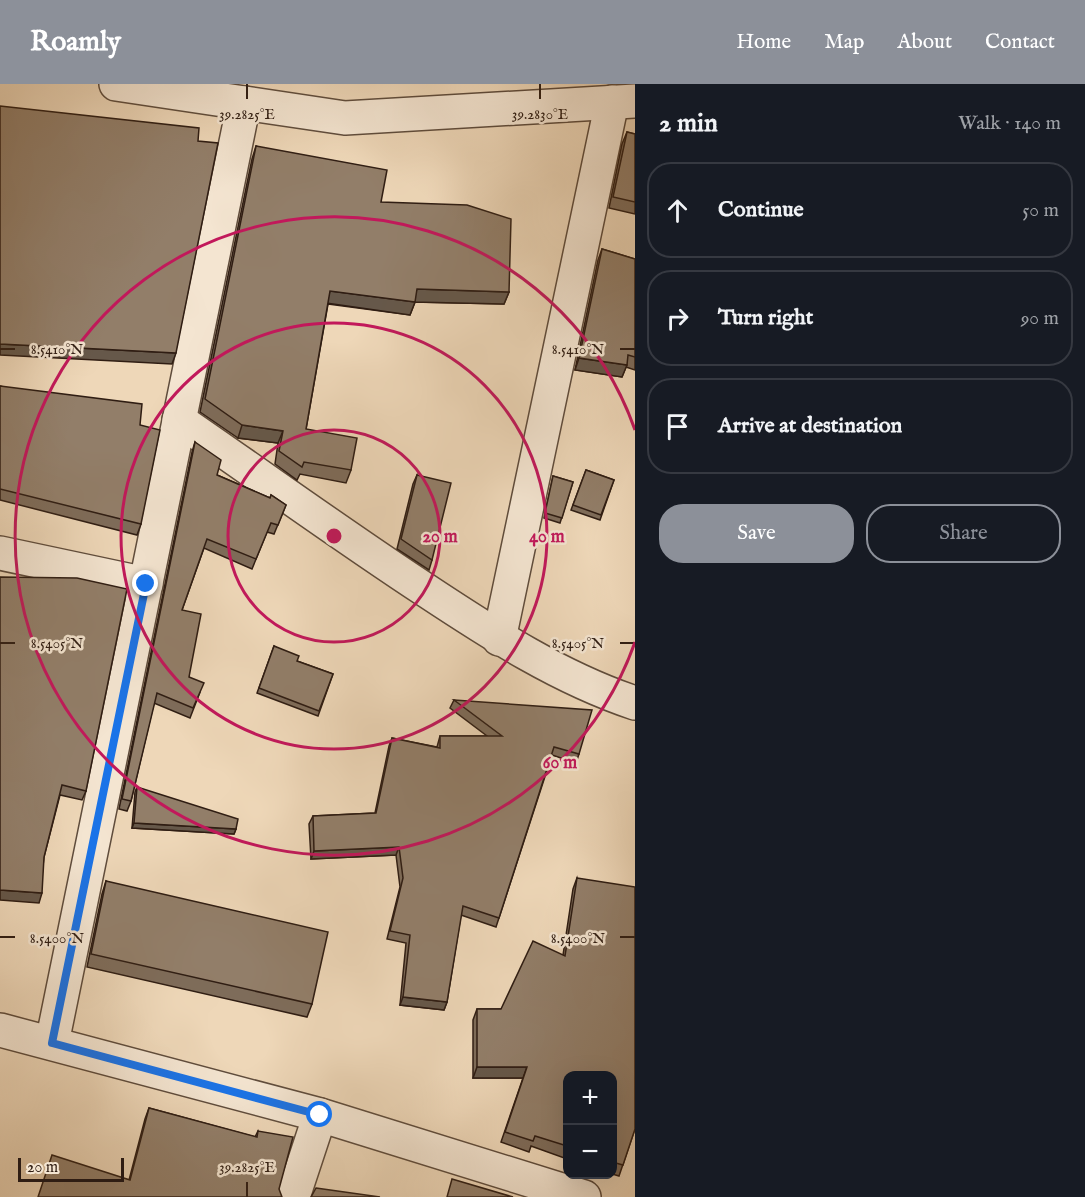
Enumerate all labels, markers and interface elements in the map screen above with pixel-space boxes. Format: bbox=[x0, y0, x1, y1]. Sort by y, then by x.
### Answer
text: Roamly bbox=[30, 25, 121, 60]
text: Home bbox=[736, 29, 791, 56]
text: Map bbox=[824, 29, 864, 56]
text: About bbox=[897, 29, 952, 56]
text: Contact bbox=[985, 29, 1055, 56]
text: 39.2825°E bbox=[219, 105, 275, 124]
text: 39.2830°E bbox=[512, 105, 568, 124]
text: 2 min bbox=[659, 107, 718, 140]
text: Walk · 140 m bbox=[958, 111, 1061, 136]
icon: ahead bbox=[661, 194, 694, 227]
text: Continue bbox=[718, 196, 804, 224]
text: 50 m bbox=[1022, 198, 1059, 223]
icon: right bbox=[661, 302, 694, 335]
text: Turn right bbox=[718, 304, 813, 332]
text: 90 m bbox=[1021, 306, 1059, 331]
text: 8.5410°N bbox=[31, 340, 83, 359]
text: 8.5410°N bbox=[552, 340, 604, 359]
icon: arrive bbox=[661, 410, 694, 443]
text: Arrive at destination bbox=[718, 412, 902, 440]
button: Save bbox=[659, 504, 854, 563]
button: Share bbox=[866, 504, 1061, 563]
centre of rings bbox=[324, 526, 344, 546]
text: 20 m bbox=[422, 526, 458, 549]
text: 40 m bbox=[529, 526, 565, 549]
route end bbox=[132, 570, 158, 596]
text: 8.5405°N bbox=[31, 634, 83, 653]
text: 8.5405°N bbox=[552, 634, 604, 653]
text: 60 m bbox=[543, 752, 577, 775]
text: 8.5400°N bbox=[30, 929, 84, 948]
text: 8.5400°N bbox=[551, 929, 605, 948]
map controls bbox=[563, 1071, 617, 1179]
button: + bbox=[563, 1071, 617, 1125]
route start bbox=[306, 1101, 332, 1127]
button: − bbox=[563, 1125, 617, 1179]
scale bar bbox=[18, 1155, 124, 1182]
text: 20 m bbox=[27, 1158, 58, 1178]
text: 39.2825°E bbox=[219, 1158, 275, 1177]

